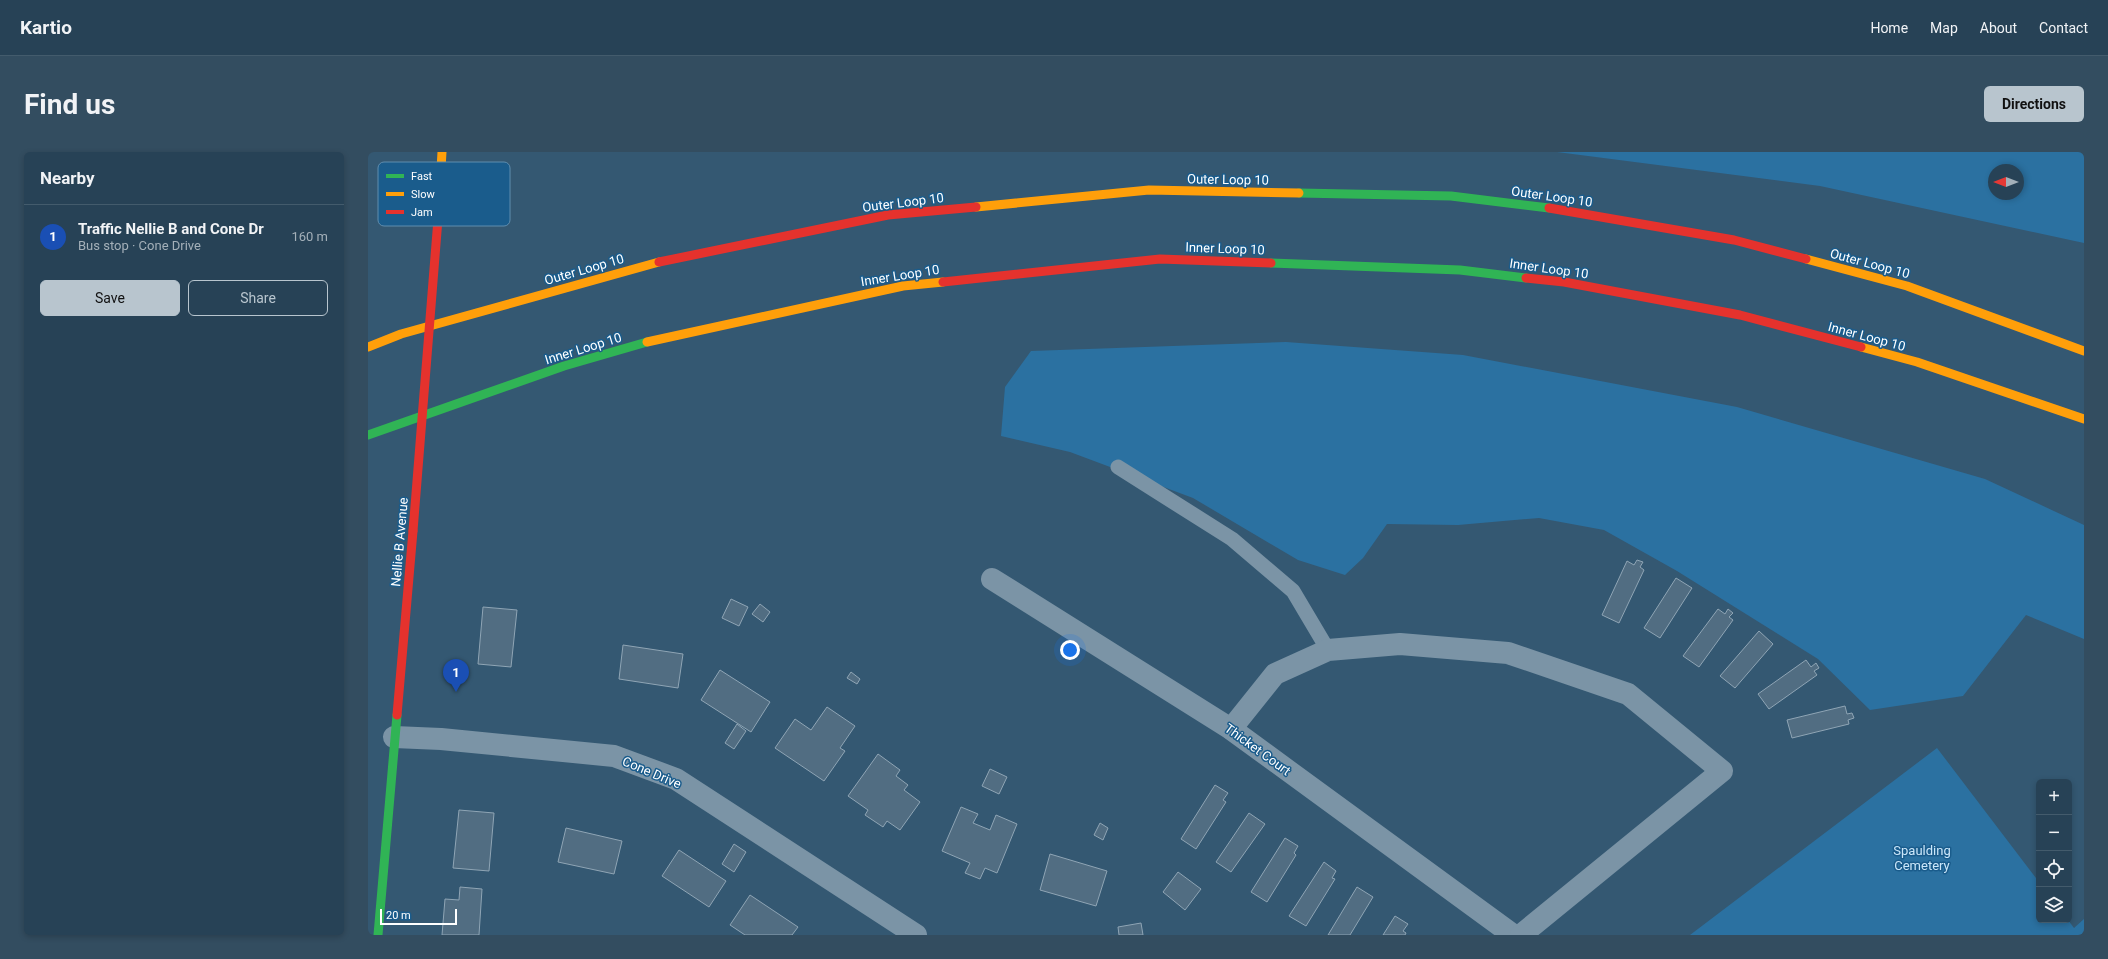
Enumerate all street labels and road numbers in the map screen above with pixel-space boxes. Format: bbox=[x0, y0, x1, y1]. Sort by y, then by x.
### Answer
street label: Outer Loop 10 bbox=[1187, 171, 1269, 188]
street label: Outer Loop 10 bbox=[1510, 183, 1594, 210]
street label: Outer Loop 10 bbox=[862, 190, 945, 215]
street label: Inner Loop 10 bbox=[1185, 240, 1265, 257]
street label: Outer Loop 10 bbox=[1828, 246, 1911, 281]
street label: Outer Loop 10 bbox=[543, 251, 626, 288]
street label: Inner Loop 10 bbox=[1509, 256, 1589, 281]
street label: Inner Loop 10 bbox=[860, 262, 940, 289]
street label: Inner Loop 10 bbox=[1827, 319, 1907, 354]
street label: Inner Loop 10 bbox=[543, 330, 623, 367]
street label: Nellie B Avenue bbox=[388, 497, 411, 587]
street label: Thicket Court bbox=[1222, 720, 1294, 778]
street label: Cone Drive bbox=[620, 753, 684, 792]

